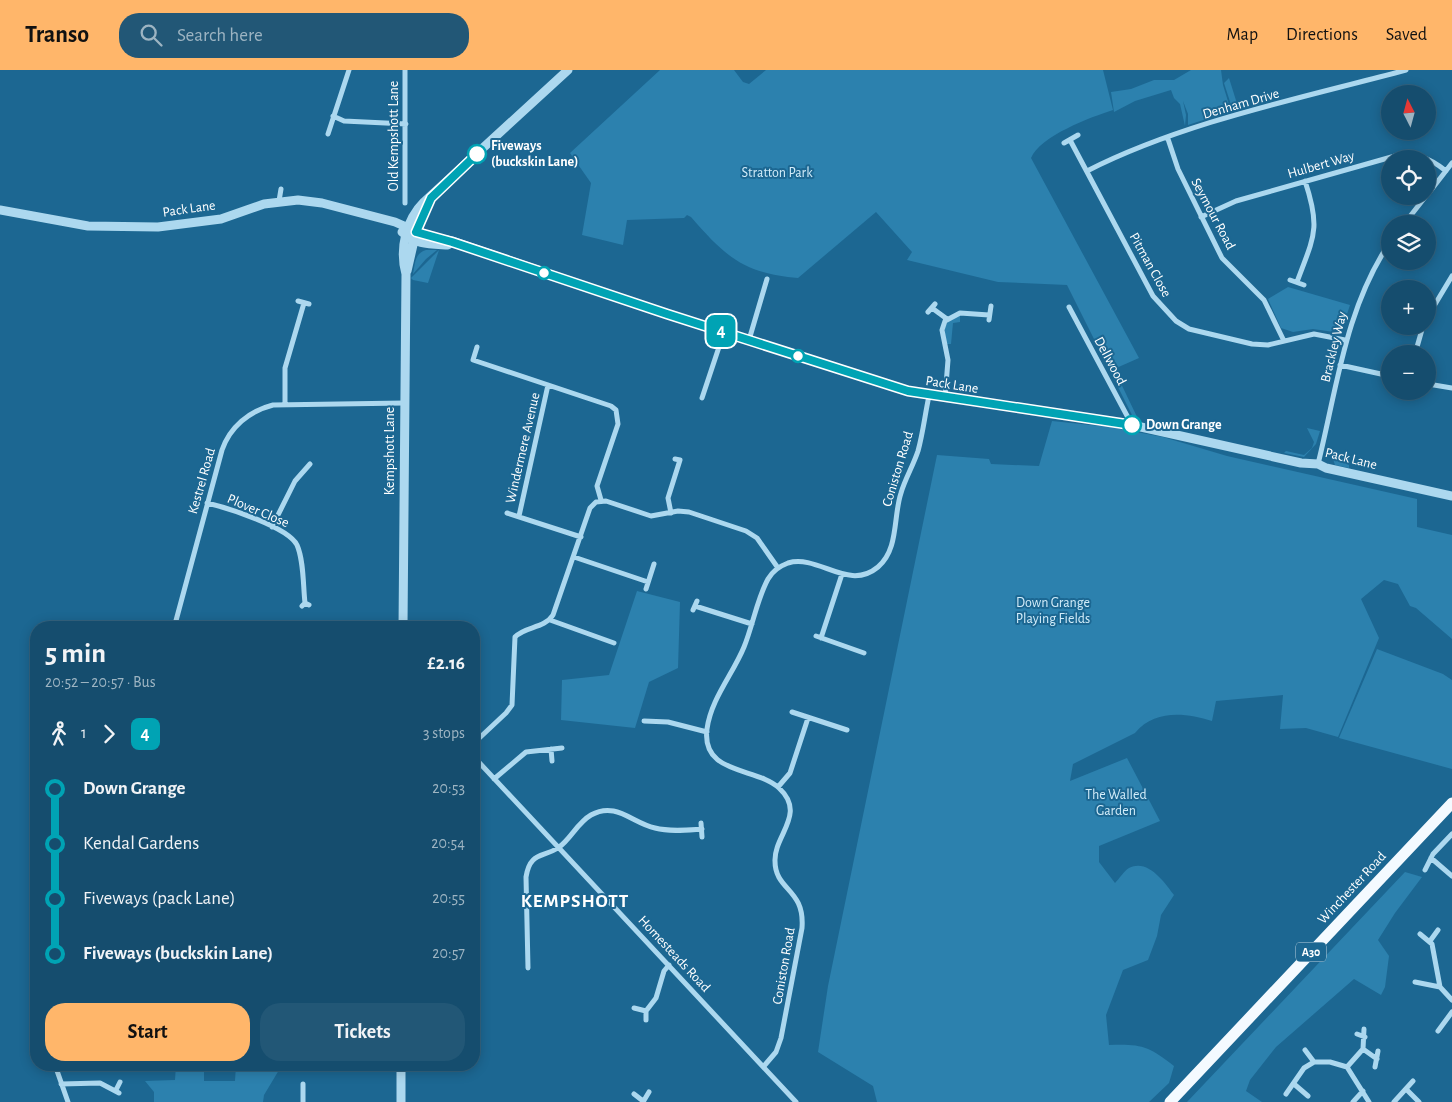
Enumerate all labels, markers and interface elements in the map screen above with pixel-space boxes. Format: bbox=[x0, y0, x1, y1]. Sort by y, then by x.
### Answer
search box bbox=[119, 13, 469, 58]
icon: search bbox=[137, 21, 165, 49]
text: Transo bbox=[25, 23, 89, 47]
text: Search here bbox=[177, 26, 263, 45]
text: Map bbox=[1227, 26, 1258, 44]
text: Directions bbox=[1286, 26, 1358, 44]
text: Saved bbox=[1386, 26, 1427, 44]
street label: Old Kempshott Lane bbox=[387, 81, 401, 191]
north arrow bbox=[1381, 85, 1436, 140]
map controls bbox=[1381, 85, 1436, 400]
street label: Denham Drive bbox=[1201, 86, 1281, 122]
place label: Fiveways (buckskin Lane) bbox=[491, 139, 578, 169]
marker: Fiveways (buckskin Lane) bbox=[467, 144, 487, 164]
street label: Hulbert Way bbox=[1286, 149, 1356, 181]
button: locate bbox=[1381, 150, 1436, 205]
park label: Stratton Park bbox=[741, 166, 813, 180]
street label: Seymour Road bbox=[1188, 176, 1238, 252]
street label: Pack Lane bbox=[162, 198, 216, 220]
button: layers bbox=[1381, 215, 1436, 270]
street label: Pitman Close bbox=[1127, 230, 1173, 300]
unlabelled marker bbox=[537, 266, 551, 280]
button: + bbox=[1381, 280, 1436, 335]
street label: Brackley Way bbox=[1318, 310, 1350, 384]
line badge: 4 bbox=[705, 315, 737, 347]
text: 4 bbox=[716, 322, 726, 340]
street label: Dellwood bbox=[1091, 334, 1129, 388]
button: − bbox=[1381, 345, 1436, 400]
unlabelled marker bbox=[791, 349, 805, 363]
street label: Pack Lane bbox=[925, 374, 979, 396]
street label: Windermere Avenue bbox=[503, 391, 543, 505]
street label: Kempshott Lane bbox=[383, 407, 397, 495]
marker: Down Grange bbox=[1122, 415, 1142, 435]
place label: Down Grange bbox=[1146, 418, 1222, 432]
street label: Coniston Road bbox=[880, 430, 916, 508]
street label: Kestrel Road bbox=[186, 446, 218, 516]
street label: Pack Lane bbox=[1323, 446, 1379, 472]
street label: Plover Close bbox=[225, 492, 291, 530]
park label: Down Grange Playing Fields bbox=[1016, 596, 1090, 626]
text: 5 min bbox=[45, 640, 106, 668]
text: £2.16 bbox=[427, 654, 465, 673]
text: 20:52 – 20:57 · Bus bbox=[45, 674, 156, 690]
icon: walk bbox=[45, 720, 73, 748]
icon: forward bbox=[95, 720, 123, 748]
text: 1 bbox=[81, 725, 87, 741]
text: 4 bbox=[141, 725, 150, 743]
text: 3 stops bbox=[423, 725, 465, 741]
text: Down Grange bbox=[83, 779, 186, 798]
text: 20:53 bbox=[432, 780, 465, 796]
park label: The Walled Garden bbox=[1085, 788, 1147, 818]
text: Kendal Gardens bbox=[83, 834, 199, 853]
text: 20:54 bbox=[431, 835, 465, 851]
street label: Winchester Road bbox=[1315, 849, 1389, 927]
text: Fiveways (pack Lane) bbox=[83, 889, 236, 908]
text: 20:55 bbox=[432, 890, 465, 906]
district label: KEMPSHOTT bbox=[521, 892, 629, 911]
street label: Homesteads Road bbox=[635, 913, 713, 995]
street label: Coniston Road bbox=[770, 926, 798, 1006]
road number: A30 bbox=[1296, 942, 1326, 962]
text: Fiveways (buckskin Lane) bbox=[83, 944, 273, 963]
text: 20:57 bbox=[432, 945, 465, 961]
button: Start bbox=[45, 1003, 250, 1061]
button: Tickets bbox=[260, 1003, 465, 1061]

